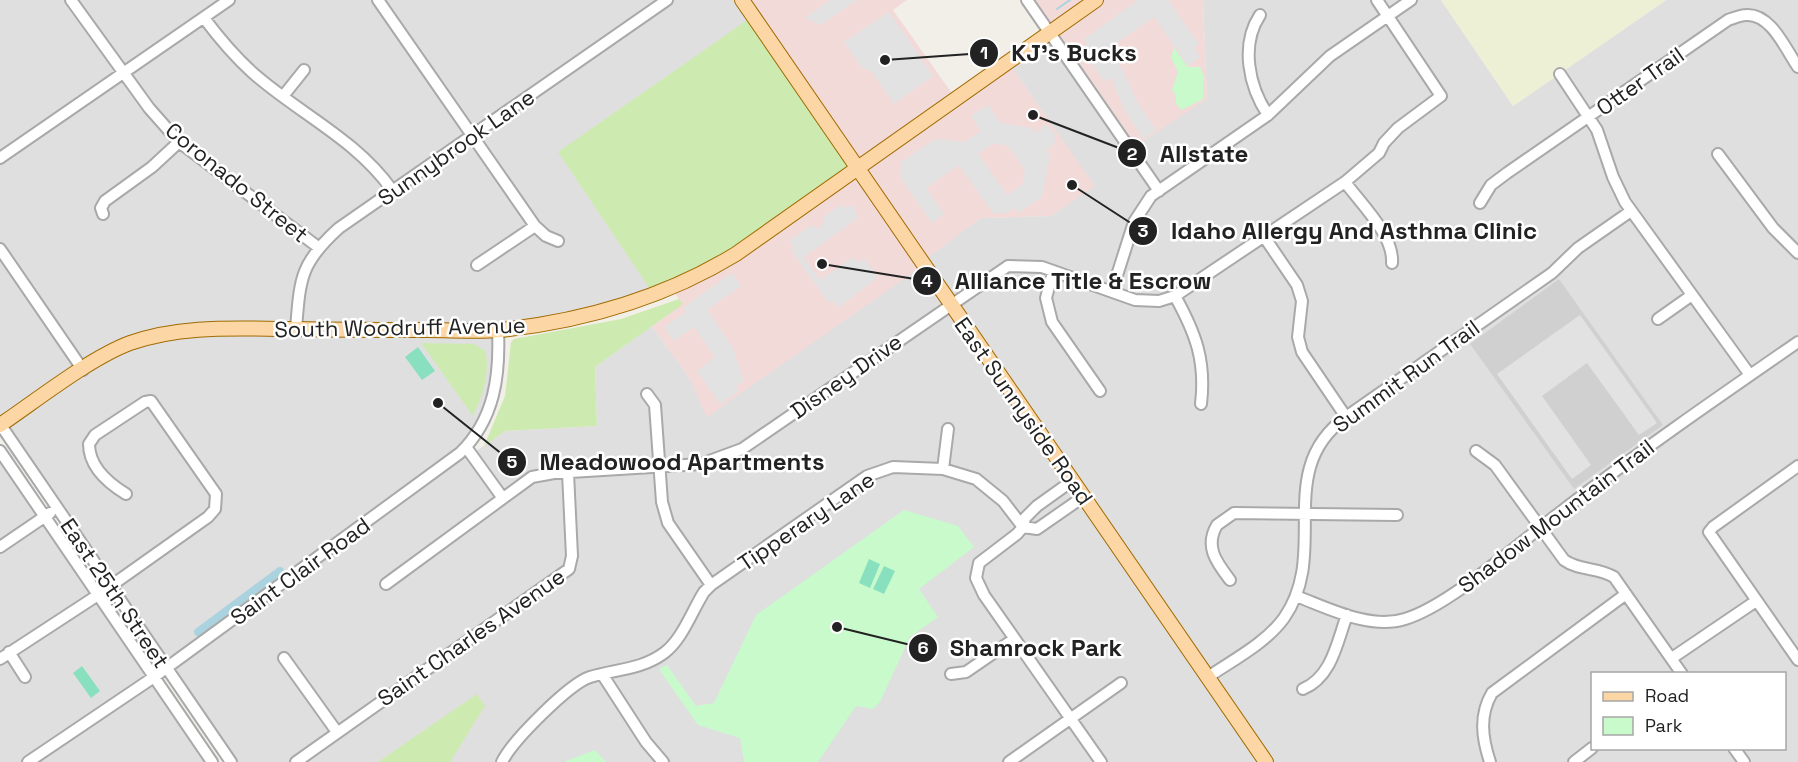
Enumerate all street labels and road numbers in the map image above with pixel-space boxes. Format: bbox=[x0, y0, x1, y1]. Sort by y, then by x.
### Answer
street label: Otter Trail bbox=[1591, 41, 1689, 121]
street label: Sunnybrook Lane bbox=[372, 82, 540, 212]
street label: Coronado Street bbox=[160, 116, 314, 248]
street label: South Woodruff Avenue bbox=[274, 311, 526, 343]
street label: East Sunnyside Road bbox=[949, 312, 1099, 510]
street label: Summit Run Trail bbox=[1327, 313, 1485, 439]
street label: Disney Drive bbox=[785, 327, 907, 425]
street label: Shadow Mountain Trail bbox=[1452, 433, 1660, 599]
street label: Tipperary Lane bbox=[732, 465, 880, 577]
street label: Saint Clair Road bbox=[225, 511, 375, 631]
street label: East 25th Street bbox=[54, 513, 176, 673]
street label: Saint Charles Avenue bbox=[372, 562, 570, 712]

